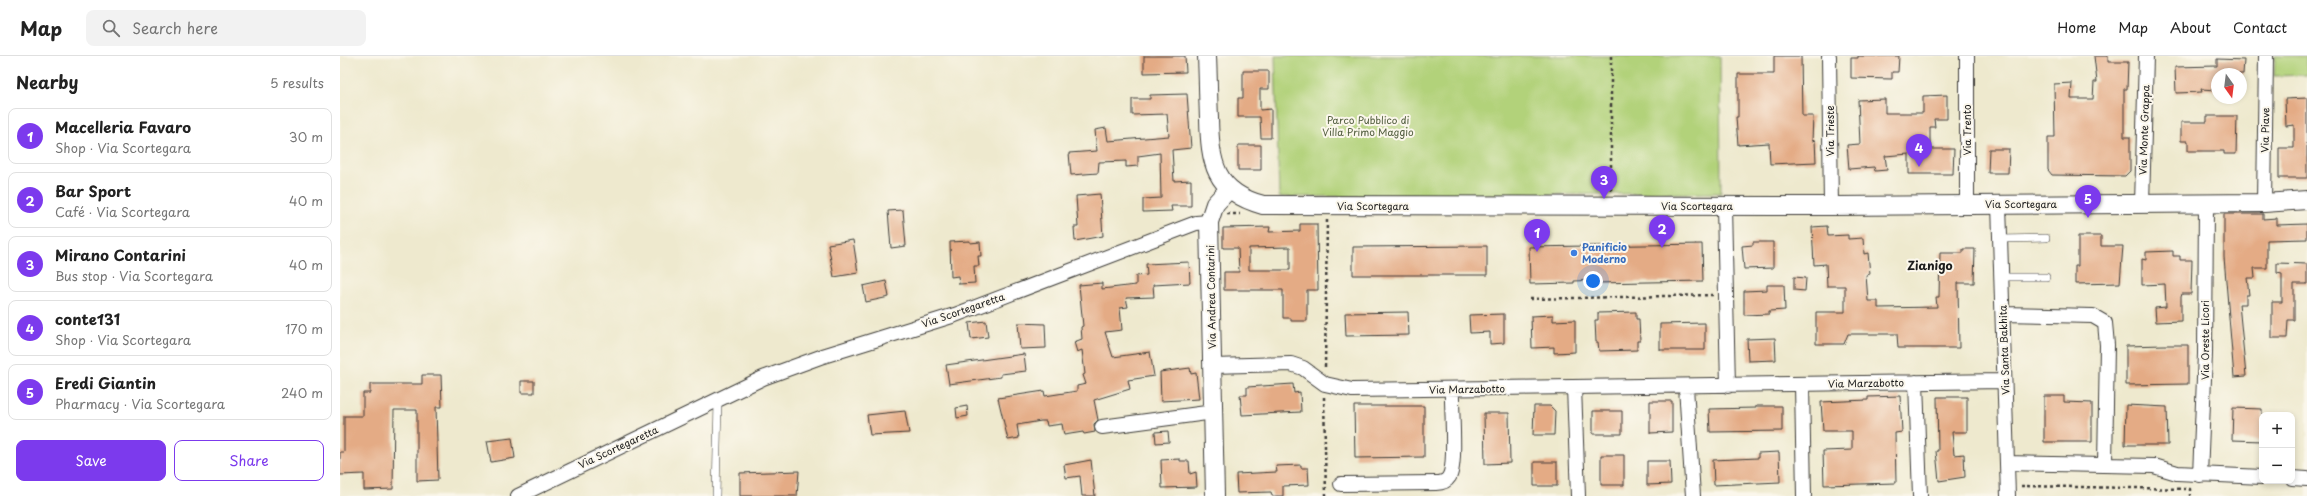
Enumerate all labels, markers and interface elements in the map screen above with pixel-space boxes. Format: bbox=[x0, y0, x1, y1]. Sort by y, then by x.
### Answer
search box bbox=[86, 10, 366, 46]
text: Map bbox=[20, 14, 62, 42]
text: Search here bbox=[132, 16, 218, 39]
icon: search bbox=[100, 17, 122, 39]
text: Home bbox=[2057, 17, 2096, 38]
text: Map bbox=[2118, 17, 2148, 38]
text: About bbox=[2170, 17, 2211, 38]
text: Contact bbox=[2233, 17, 2287, 38]
north arrow bbox=[2211, 68, 2247, 104]
text: Nearby bbox=[16, 69, 78, 95]
text: 5 results bbox=[270, 73, 324, 92]
street label: Via Monte Grappa bbox=[2134, 84, 2153, 175]
street label: Via Trento bbox=[1959, 104, 1974, 155]
street label: Via Trieste bbox=[1822, 105, 1837, 157]
street label: Via Piave bbox=[2257, 107, 2272, 153]
park label: Parco Pubblico di Villa Primo Maggio bbox=[1322, 112, 1414, 139]
text: Macelleria Favaro bbox=[55, 115, 191, 138]
text: 1 bbox=[27, 127, 33, 146]
text: 30 m bbox=[289, 127, 323, 146]
pin: 4 bbox=[1906, 134, 1932, 167]
text: Shop · Via Scortegara bbox=[55, 138, 191, 157]
pin: 3 bbox=[1591, 166, 1617, 199]
text: Bar Sport bbox=[55, 179, 131, 202]
pin: 5 bbox=[2075, 185, 2101, 218]
text: 2 bbox=[25, 191, 35, 210]
text: 40 m bbox=[289, 191, 323, 210]
street label: Via Scortegara bbox=[1985, 196, 2058, 211]
street label: Via Scortegara bbox=[1337, 198, 1410, 213]
street label: Via Scortegara bbox=[1661, 198, 1734, 213]
text: Café · Via Scortegara bbox=[55, 202, 190, 221]
pin: 2 bbox=[1649, 215, 1675, 248]
pin: 1 bbox=[1524, 219, 1550, 252]
place label: Panificio Moderno bbox=[1582, 239, 1627, 266]
text: Mirano Contarini bbox=[55, 243, 186, 266]
street label: Via Andrea Contarini bbox=[1202, 245, 1219, 349]
marker: Panificio Moderno bbox=[1569, 248, 1579, 258]
text: 3 bbox=[26, 255, 34, 274]
text: 40 m bbox=[289, 255, 323, 274]
district label: Zianigo bbox=[1907, 256, 1953, 274]
text: Bus stop · Via Scortegara bbox=[55, 266, 213, 285]
your location bbox=[1583, 271, 1603, 291]
street label: Via Scortegaretta bbox=[919, 288, 1007, 331]
street label: Via Oreste Licori bbox=[2197, 300, 2212, 380]
street label: Via Santa Bakhita bbox=[1994, 304, 2013, 395]
text: conte131 bbox=[55, 307, 120, 330]
text: 4 bbox=[26, 319, 34, 338]
text: 170 m bbox=[285, 319, 323, 338]
text: Shop · Via Scortegara bbox=[55, 330, 191, 349]
text: Eredi Giantin bbox=[55, 371, 156, 394]
street label: Via Marzabotto bbox=[1828, 374, 1905, 391]
street label: Via Marzabotto bbox=[1429, 380, 1506, 397]
text: 5 bbox=[26, 383, 34, 402]
text: 240 m bbox=[281, 383, 323, 402]
text: Pharmacy · Via Scortegara bbox=[55, 394, 225, 413]
map controls bbox=[2259, 412, 2295, 484]
button: + bbox=[2259, 412, 2295, 448]
street label: Via Scortegaretta bbox=[575, 421, 661, 472]
button: Save bbox=[16, 440, 166, 481]
button: Share bbox=[174, 440, 324, 481]
button: − bbox=[2259, 448, 2295, 484]

